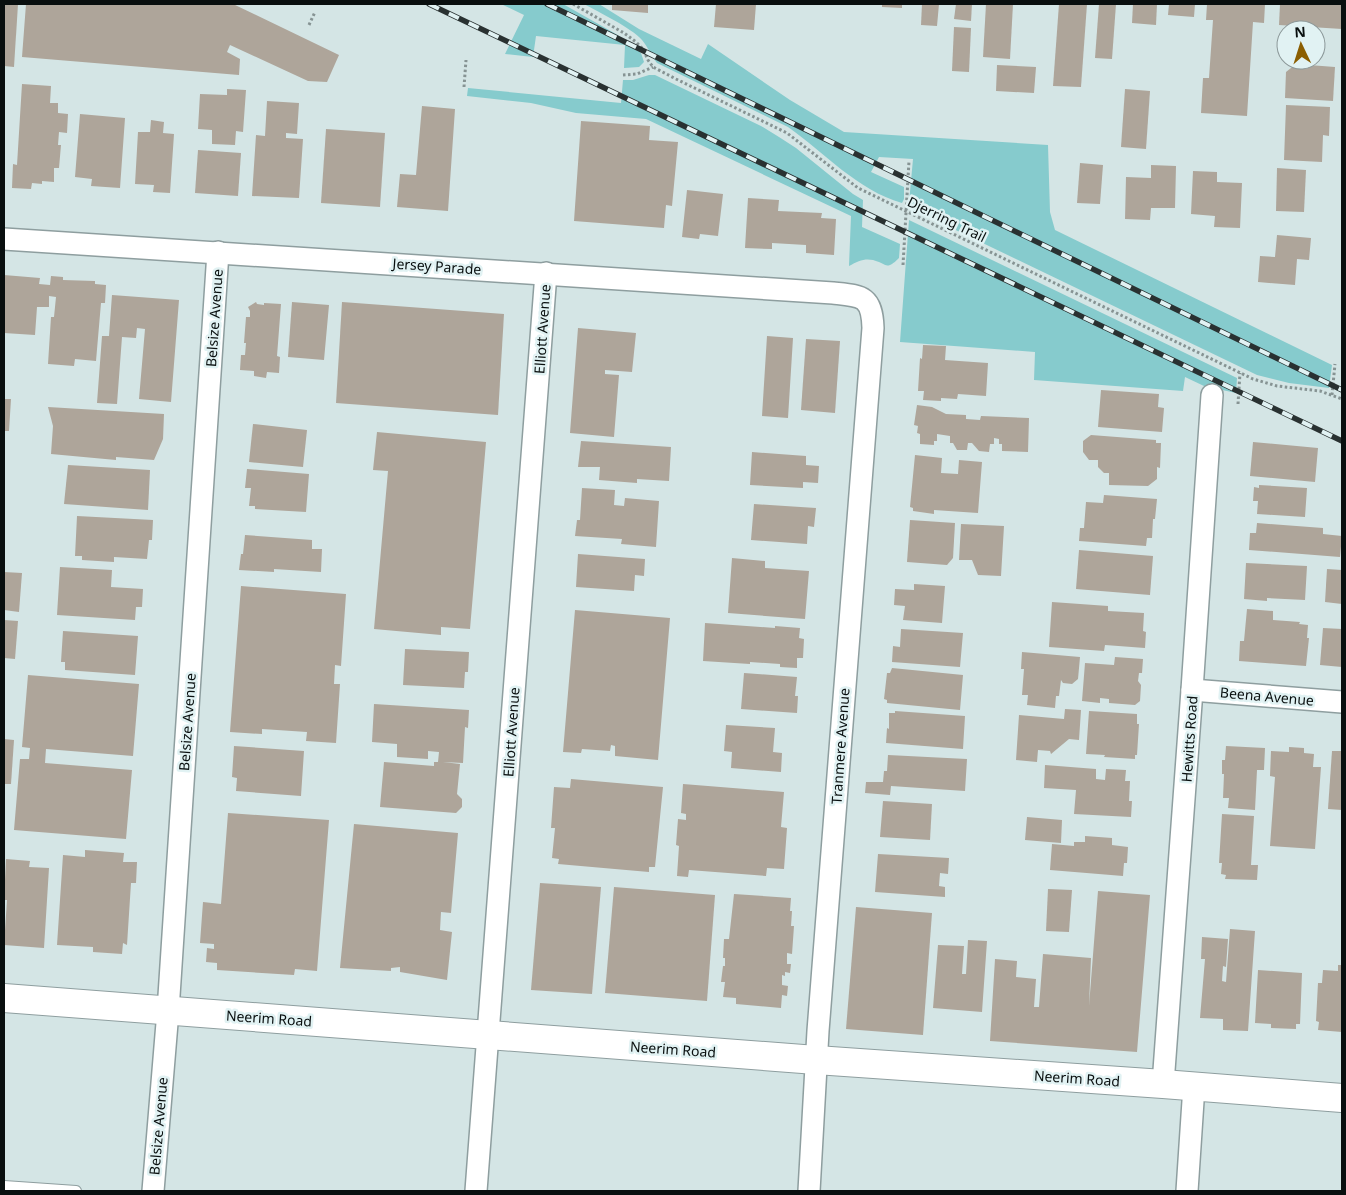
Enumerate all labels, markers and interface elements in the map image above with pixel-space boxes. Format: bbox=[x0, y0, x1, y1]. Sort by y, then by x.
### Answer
north arrow bbox=[1276, 20, 1326, 70]
text: N bbox=[1294, 22, 1306, 41]
street label: Djerring Trail bbox=[904, 192, 990, 246]
street label: Jersey Parade bbox=[390, 253, 482, 279]
street label: Belsize Avenue bbox=[201, 268, 227, 368]
street label: Elliott Avenue bbox=[529, 283, 555, 375]
street label: Belsize Avenue bbox=[174, 672, 200, 772]
street label: Beena Avenue bbox=[1219, 682, 1315, 710]
street label: Elliott Avenue bbox=[498, 686, 524, 778]
street label: Tranmere Avenue bbox=[826, 687, 854, 805]
street label: Hewitts Road bbox=[1176, 695, 1202, 783]
street label: Neerim Road bbox=[225, 1006, 313, 1030]
street label: Neerim Road bbox=[629, 1037, 717, 1061]
street label: Neerim Road bbox=[1033, 1066, 1121, 1090]
street label: Belsize Avenue bbox=[144, 1076, 172, 1176]

